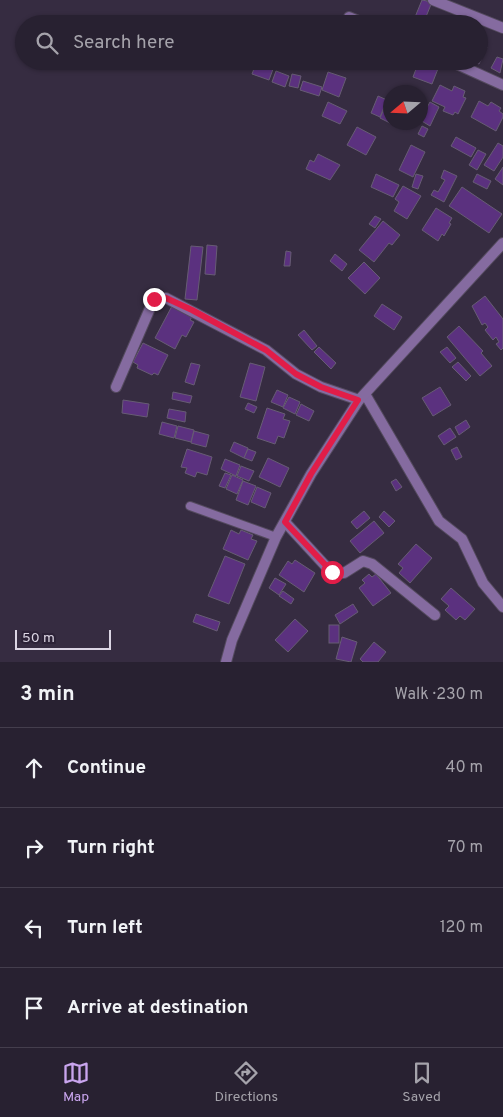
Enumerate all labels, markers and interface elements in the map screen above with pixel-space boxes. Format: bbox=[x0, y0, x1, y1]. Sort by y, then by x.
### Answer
search box bbox=[15, 15, 488, 70]
icon: search bbox=[33, 29, 61, 57]
text: Search here bbox=[73, 31, 175, 55]
north arrow bbox=[383, 85, 428, 130]
route end bbox=[143, 288, 166, 311]
route start bbox=[321, 561, 344, 584]
scale bar bbox=[15, 627, 111, 650]
text: 50 m bbox=[22, 630, 55, 647]
text: 3 min bbox=[20, 681, 75, 708]
text: Walk · 230 m bbox=[394, 685, 483, 705]
icon: ahead bbox=[20, 754, 48, 782]
text: Continue bbox=[67, 756, 146, 780]
text: 40 m bbox=[445, 758, 483, 778]
icon: right bbox=[20, 834, 48, 862]
text: Turn right bbox=[67, 836, 155, 860]
text: 70 m bbox=[448, 838, 483, 858]
icon: left bbox=[20, 914, 48, 942]
text: Turn left bbox=[67, 916, 143, 940]
text: 120 m bbox=[440, 918, 483, 938]
icon: arrive bbox=[20, 994, 48, 1022]
text: Arrive at destination bbox=[67, 996, 248, 1020]
tab: Map bbox=[62, 1059, 90, 1106]
tab: Directions bbox=[214, 1059, 278, 1106]
tab: Saved bbox=[402, 1059, 441, 1106]

